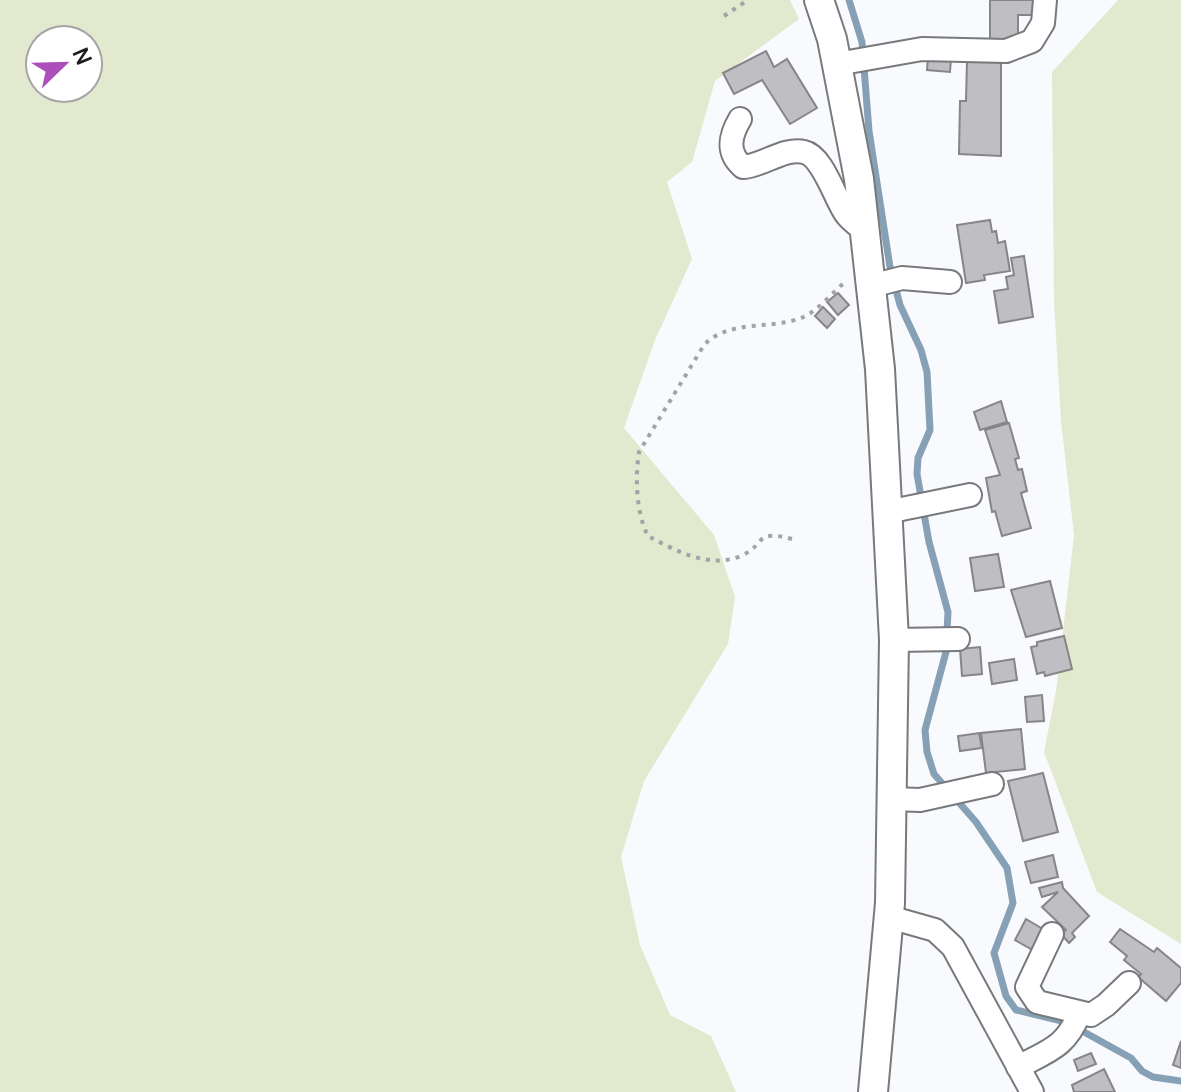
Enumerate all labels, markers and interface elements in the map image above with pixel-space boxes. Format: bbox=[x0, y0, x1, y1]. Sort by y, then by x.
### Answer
north arrow bbox=[24, 24, 104, 104]
text: N bbox=[66, 43, 99, 69]

